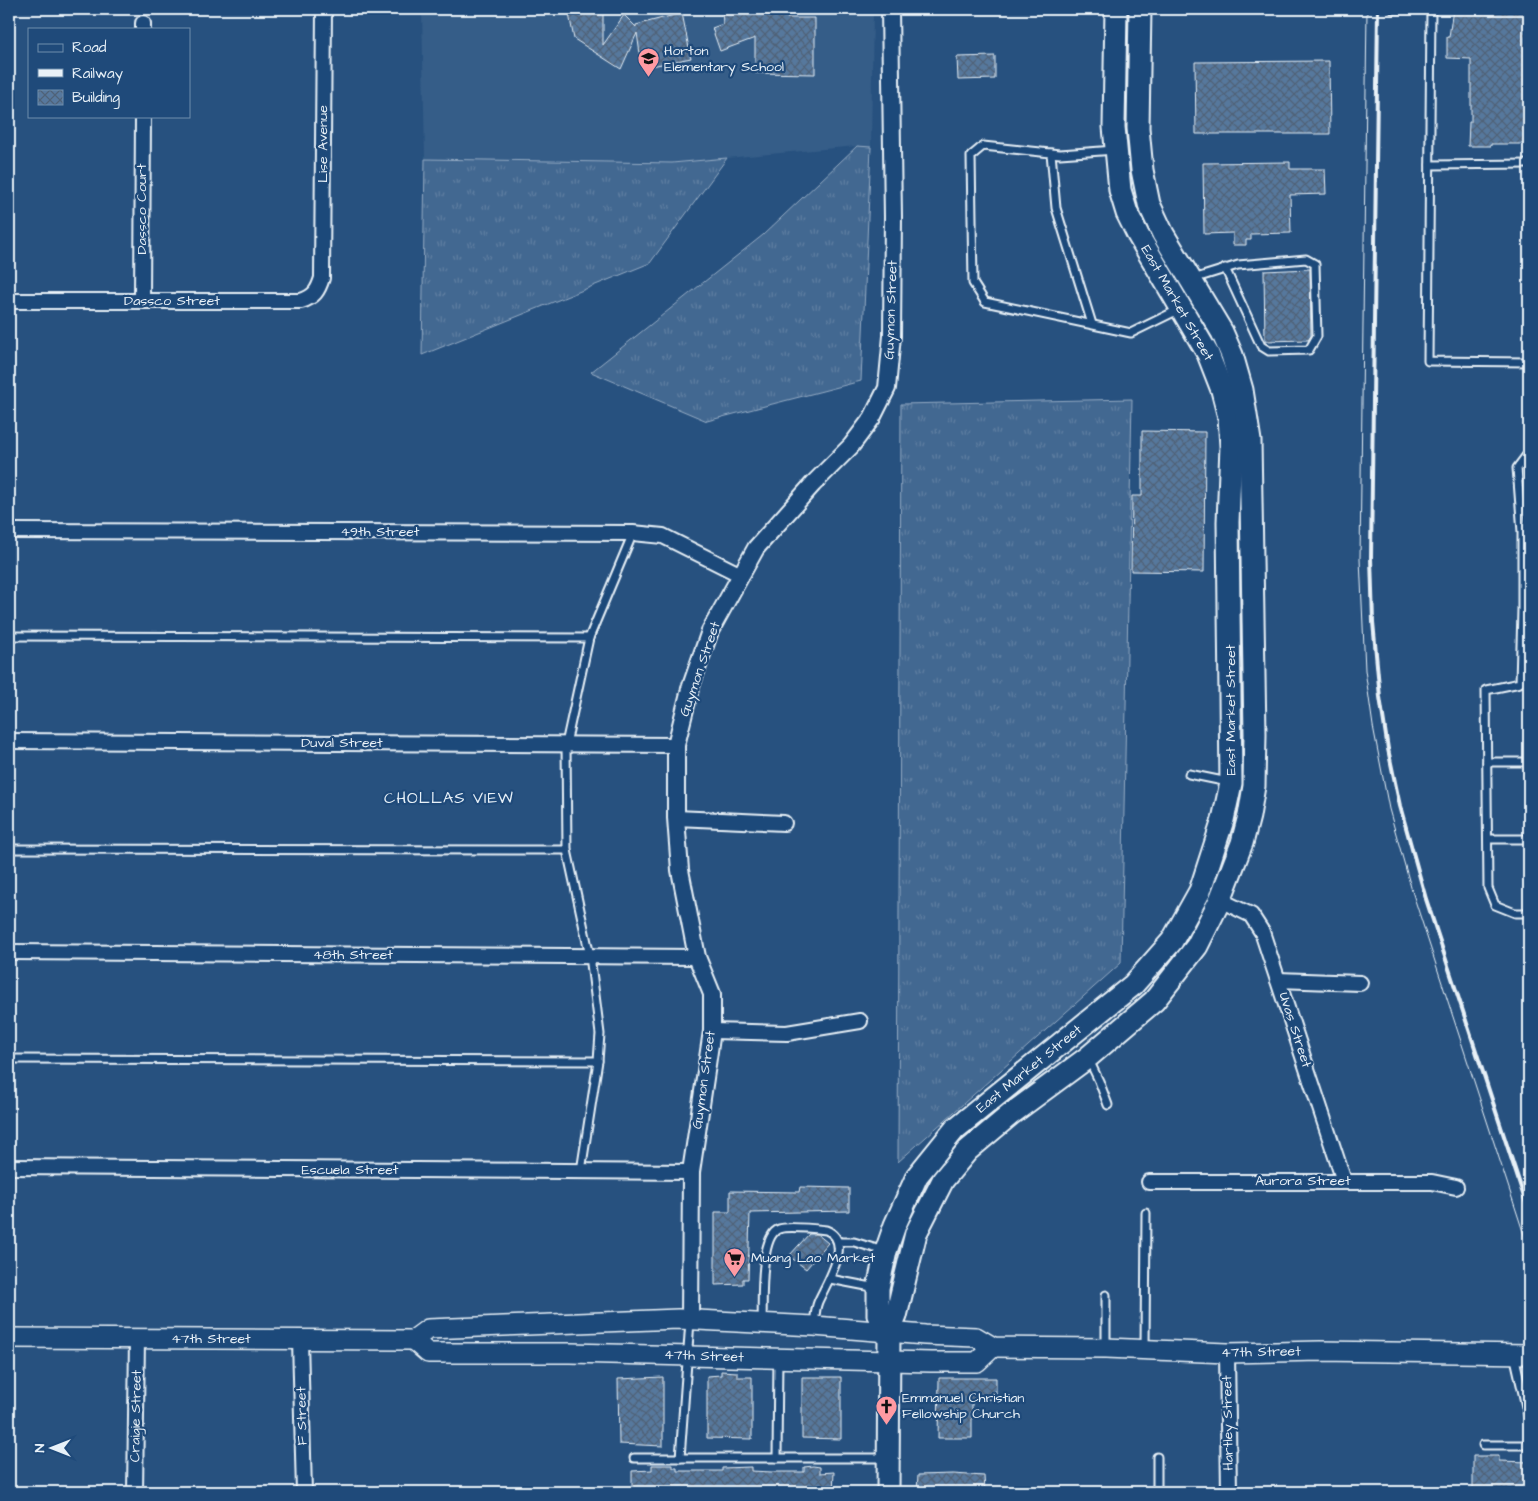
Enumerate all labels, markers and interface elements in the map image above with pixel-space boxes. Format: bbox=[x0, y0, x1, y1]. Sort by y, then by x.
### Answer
legend bbox=[28, 28, 190, 118]
text: Road bbox=[72, 37, 107, 58]
place label: Horton Elementary School bbox=[664, 41, 784, 77]
school or university icon: Horton Elementary School bbox=[636, 47, 660, 78]
text: Railway bbox=[72, 63, 123, 85]
text: Building bbox=[72, 87, 120, 109]
street label: Lise Avenue bbox=[313, 105, 333, 183]
street label: Dassco Court bbox=[132, 163, 152, 254]
street label: East Market Street bbox=[1136, 241, 1219, 365]
street label: Guymon Street bbox=[879, 260, 903, 360]
street label: Dassco Street bbox=[124, 291, 220, 311]
street label: 49th Street bbox=[341, 522, 420, 542]
street label: Guymon Street bbox=[674, 619, 726, 719]
street label: East Market Street bbox=[1221, 644, 1241, 775]
street label: Duval Street bbox=[301, 733, 383, 753]
district label: CHOLLAS VIEW bbox=[384, 787, 514, 809]
street label: 48th Street bbox=[313, 945, 393, 965]
street label: Uvas Street bbox=[1273, 990, 1317, 1071]
street label: East Market Street bbox=[972, 1020, 1086, 1118]
street label: Guymon Street bbox=[687, 1029, 721, 1130]
street label: Escuela Street bbox=[302, 1160, 399, 1180]
street label: Aurora Street bbox=[1255, 1171, 1351, 1191]
supermarket icon: Muang Lao Market bbox=[723, 1246, 747, 1277]
place label: Muang Lao Market bbox=[751, 1248, 876, 1268]
street label: 47th Street bbox=[171, 1329, 251, 1349]
street label: 47th Street bbox=[1221, 1341, 1301, 1363]
street label: 47th Street bbox=[664, 1345, 744, 1367]
street label: Craigie Street bbox=[125, 1369, 147, 1462]
street label: Hartley Street bbox=[1217, 1375, 1239, 1471]
street label: F Street bbox=[291, 1386, 313, 1445]
place label: Emmanuel Christian Fellowship Church bbox=[902, 1388, 1024, 1424]
church icon: Emmanuel Christian Fellowship Church bbox=[874, 1394, 898, 1425]
north arrow bbox=[28, 1424, 78, 1474]
text: N bbox=[30, 1443, 50, 1452]

